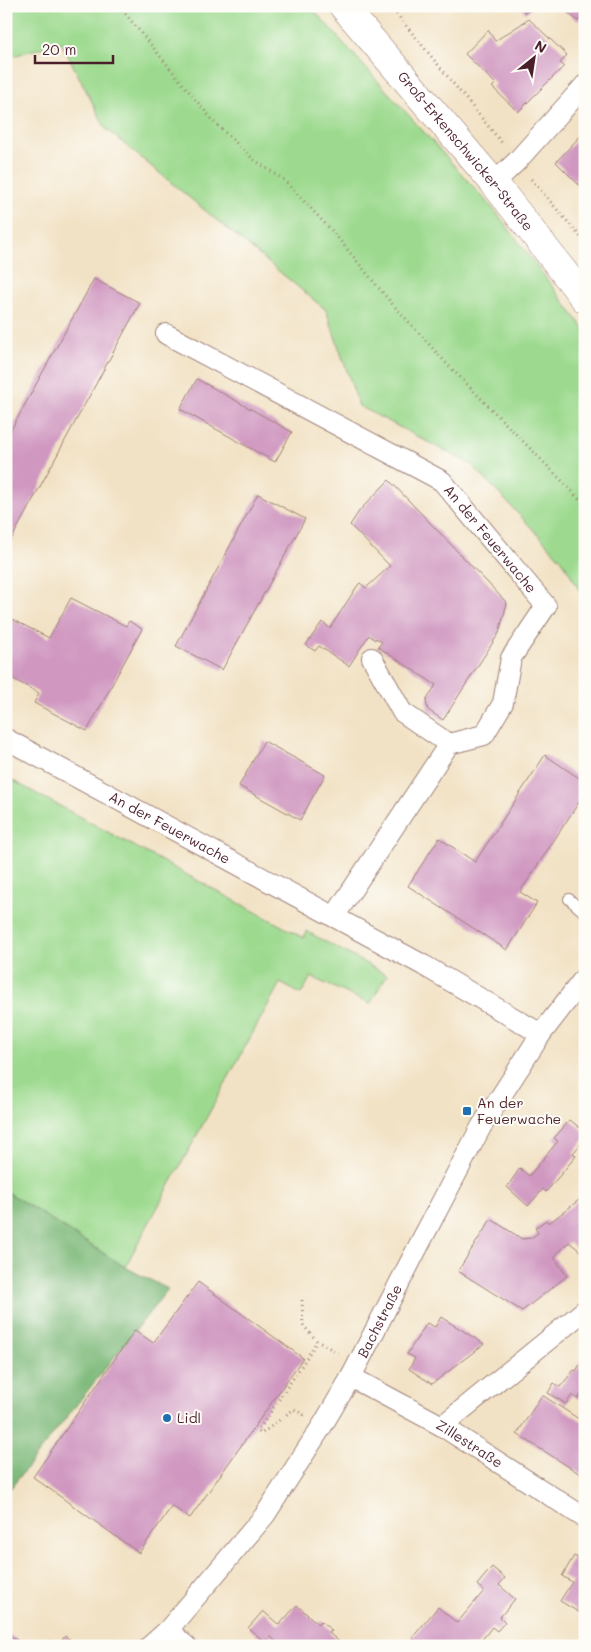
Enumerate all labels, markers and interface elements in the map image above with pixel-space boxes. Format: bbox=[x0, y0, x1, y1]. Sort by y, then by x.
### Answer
scale bar bbox=[35, 32, 112, 64]
north arrow bbox=[508, 32, 558, 82]
text: N bbox=[531, 35, 550, 57]
text: 20 m bbox=[42, 39, 76, 59]
street label: Groß-Erkenschwicker-Straße bbox=[394, 67, 538, 235]
street label: An der Feuerwache bbox=[440, 480, 541, 597]
street label: An der Feuerwache bbox=[106, 787, 234, 868]
place label: An der Feuerwache bbox=[477, 1093, 561, 1128]
marker: An der Feuerwache bbox=[461, 1105, 473, 1117]
street label: Bachstraße bbox=[353, 1281, 406, 1361]
place label: Lidl bbox=[177, 1408, 201, 1427]
marker: Lidl bbox=[161, 1412, 173, 1424]
street label: Zillestraße bbox=[433, 1415, 507, 1472]

